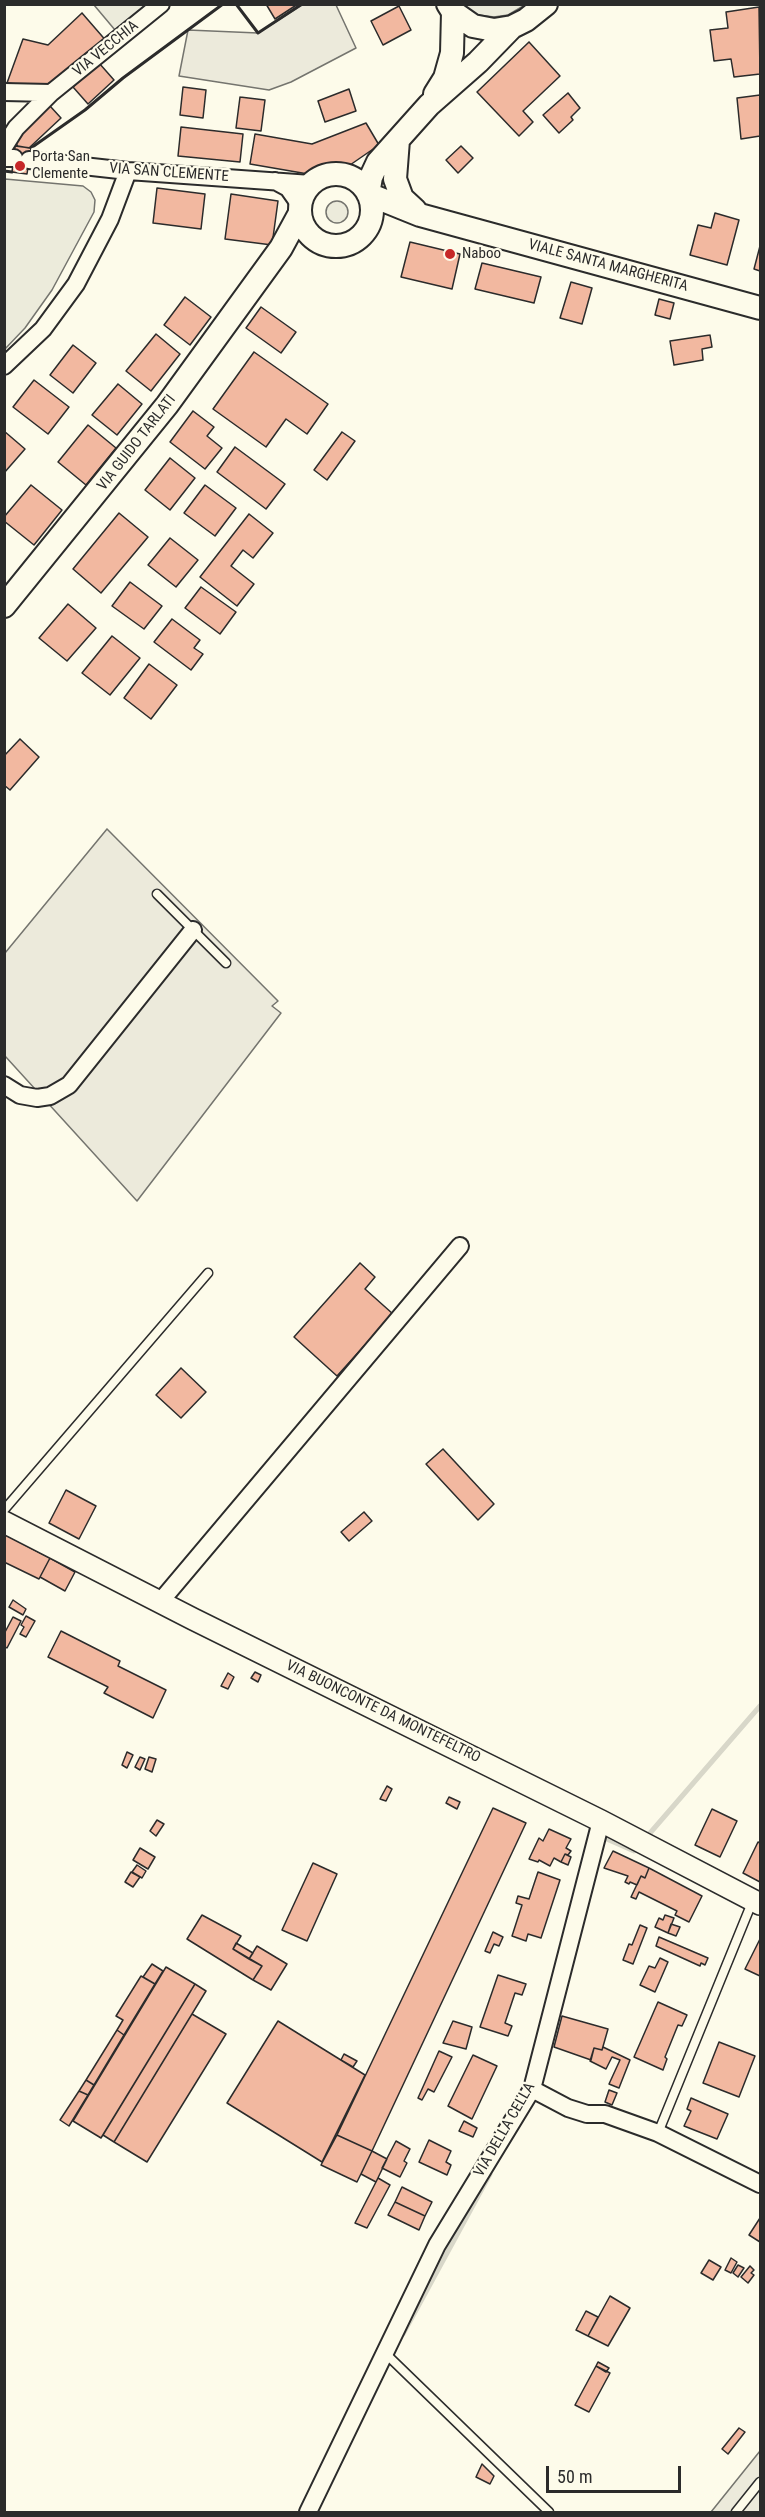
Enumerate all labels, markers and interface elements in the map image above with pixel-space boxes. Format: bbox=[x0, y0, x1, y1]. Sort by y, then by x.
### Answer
street label: VIA VECCHIA bbox=[70, 17, 142, 81]
place label: Porta San Clemente bbox=[32, 148, 90, 183]
marker: Porta San Clemente bbox=[13, 159, 27, 173]
street label: VIA SAN CLEMENTE bbox=[109, 160, 229, 186]
street label: VIALE SANTA MARGHERITA bbox=[526, 236, 690, 296]
place label: Naboo bbox=[462, 245, 501, 263]
marker: Naboo bbox=[443, 247, 457, 261]
street label: VIA GUIDO TARLATI bbox=[94, 391, 180, 495]
street label: VIA BUONCONTE DA MONTEFELTRO bbox=[283, 1657, 483, 1767]
street label: VIA DELLA CELLA bbox=[471, 2080, 539, 2180]
scale bar bbox=[549, 2454, 684, 2492]
text: 50 m bbox=[557, 2466, 592, 2487]

